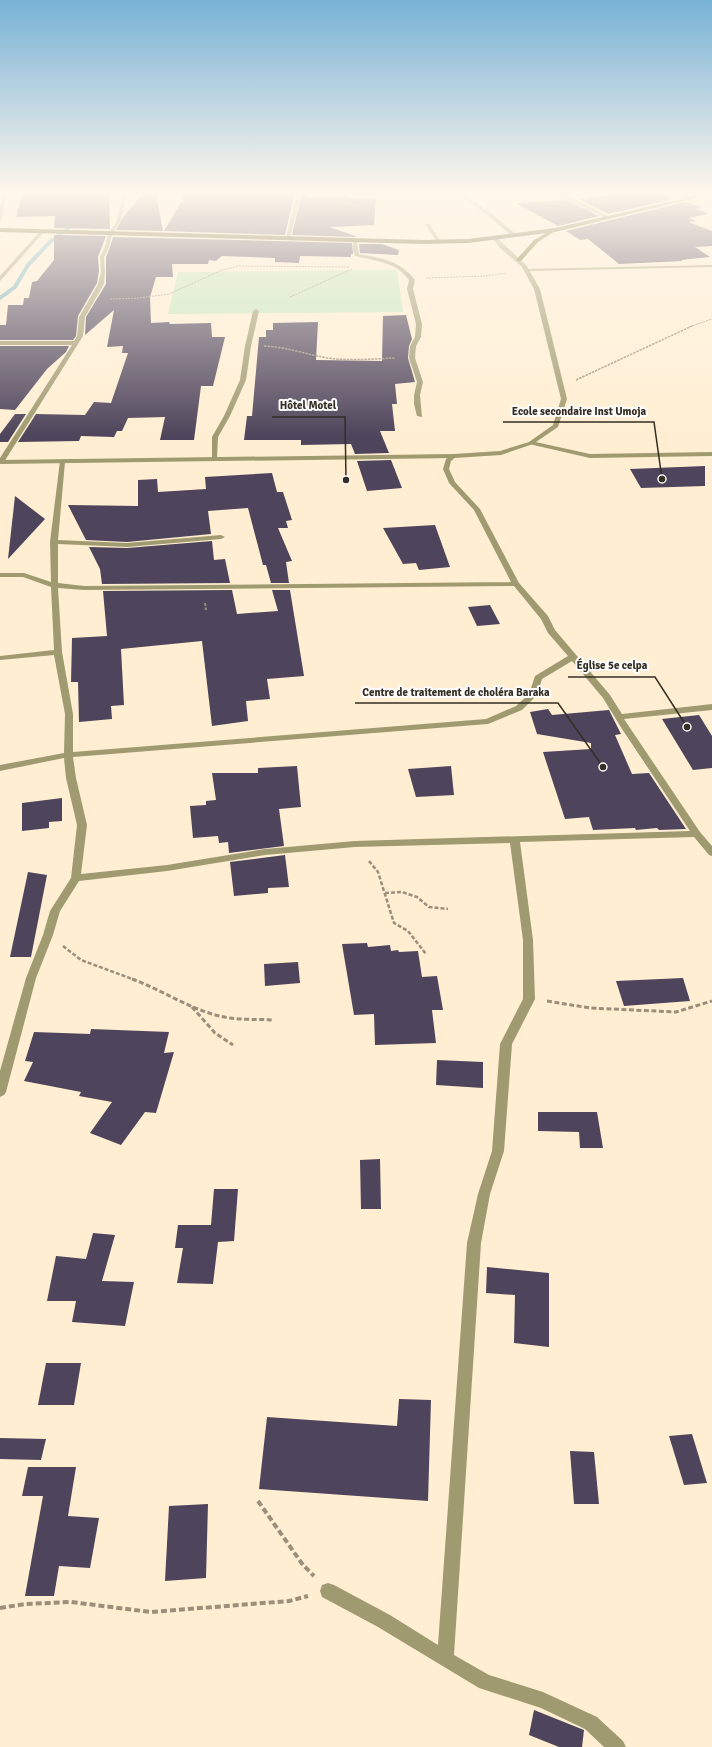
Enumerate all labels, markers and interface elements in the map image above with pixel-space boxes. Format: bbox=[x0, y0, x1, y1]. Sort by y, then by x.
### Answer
callout: Hôtel Motel bbox=[272, 394, 345, 417]
text: Hôtel Motel bbox=[280, 399, 337, 412]
callout: Ecole secondaire Inst Umoja bbox=[503, 399, 654, 422]
text: Ecole secondaire Inst Umoja bbox=[512, 405, 647, 418]
callout: Église 5e celpa bbox=[568, 654, 655, 677]
text: Église 5e celpa bbox=[577, 658, 648, 672]
callout: Centre de traitement de choléra Baraka bbox=[355, 680, 558, 703]
text: Centre de traitement de choléra Baraka bbox=[362, 686, 550, 699]

